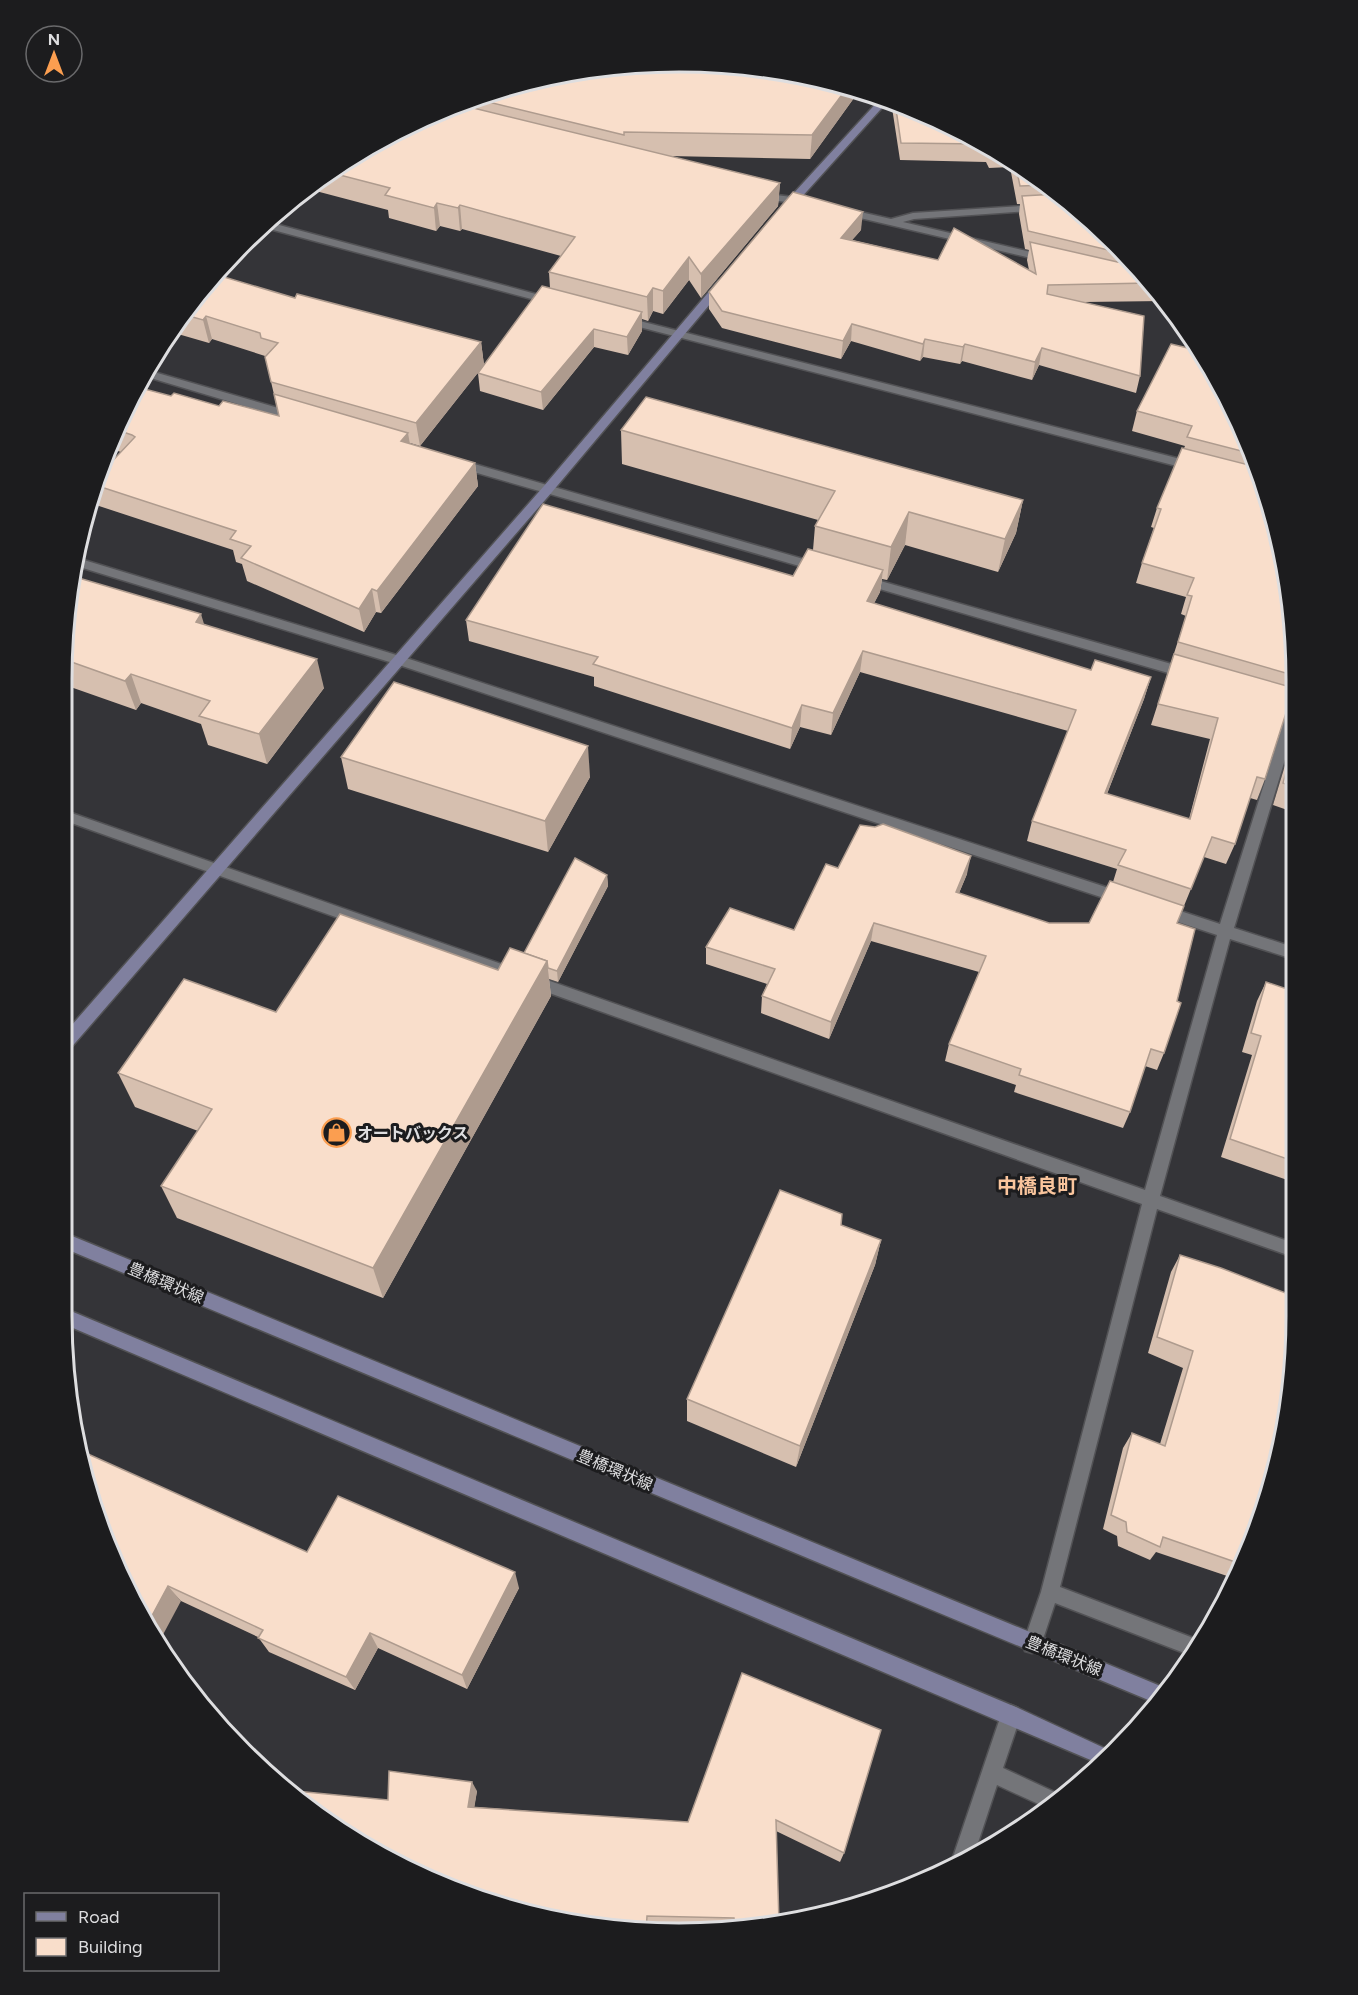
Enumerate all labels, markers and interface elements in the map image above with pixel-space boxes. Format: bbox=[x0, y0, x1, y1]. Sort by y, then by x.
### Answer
north arrow bbox=[24, 24, 84, 84]
text: N bbox=[48, 30, 60, 49]
shop icon: オートバックス bbox=[320, 1117, 352, 1149]
place label: オートバックス bbox=[357, 1124, 469, 1143]
district label: 中橋良町 bbox=[997, 1174, 1077, 1198]
street label: 豊橋環状線 bbox=[125, 1259, 207, 1307]
street label: 豊橋環状線 bbox=[574, 1446, 656, 1494]
street label: 豊橋環状線 bbox=[1023, 1632, 1105, 1680]
legend bbox=[24, 1893, 219, 1971]
text: Road bbox=[78, 1906, 119, 1928]
text: Building bbox=[78, 1936, 143, 1958]

